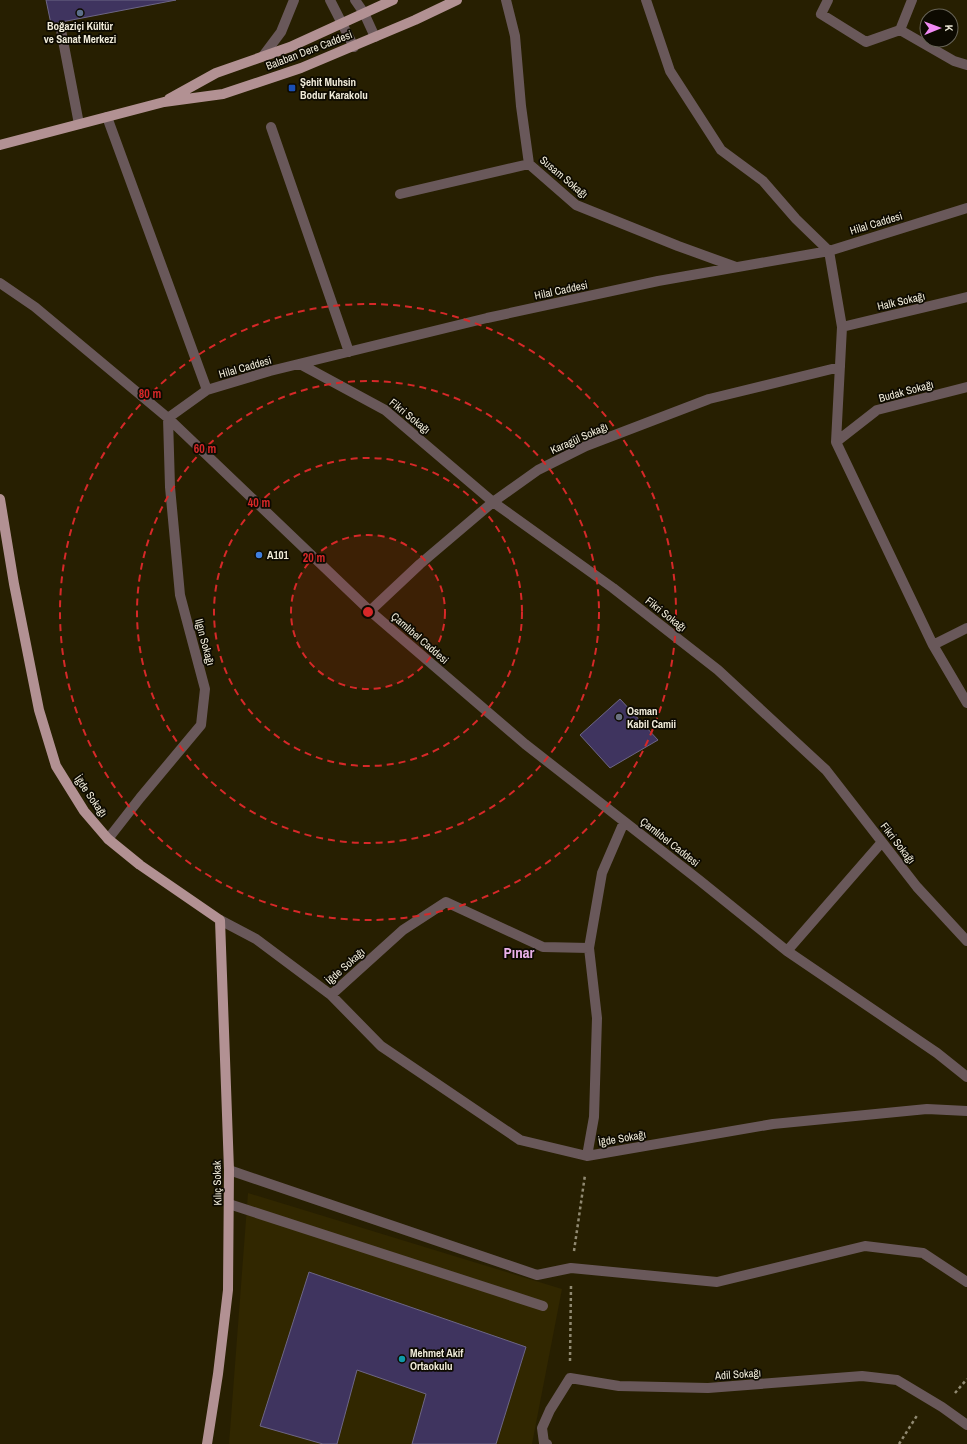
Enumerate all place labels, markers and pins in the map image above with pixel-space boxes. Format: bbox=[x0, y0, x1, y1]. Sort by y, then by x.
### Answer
marker: Boğaziçi Kültür ve Sanat Merkezi bbox=[75, 8, 85, 18]
place label: Boğaziçi Kültür ve Sanat Merkezi bbox=[44, 19, 116, 46]
place label: Şehit Muhsin Bodur Karakolu bbox=[300, 75, 368, 102]
marker: Şehit Muhsin Bodur Karakolu bbox=[287, 83, 297, 93]
place label: A101 bbox=[267, 548, 289, 562]
marker: A101 bbox=[254, 550, 264, 560]
centre of rings bbox=[361, 605, 375, 619]
place label: Osman Kabil Camii bbox=[627, 704, 676, 731]
marker: Osman Kabil Camii bbox=[614, 712, 624, 722]
place label: Mehmet Akif Ortaokulu bbox=[410, 1346, 463, 1373]
marker: Mehmet Akif Ortaokulu bbox=[397, 1354, 407, 1364]

